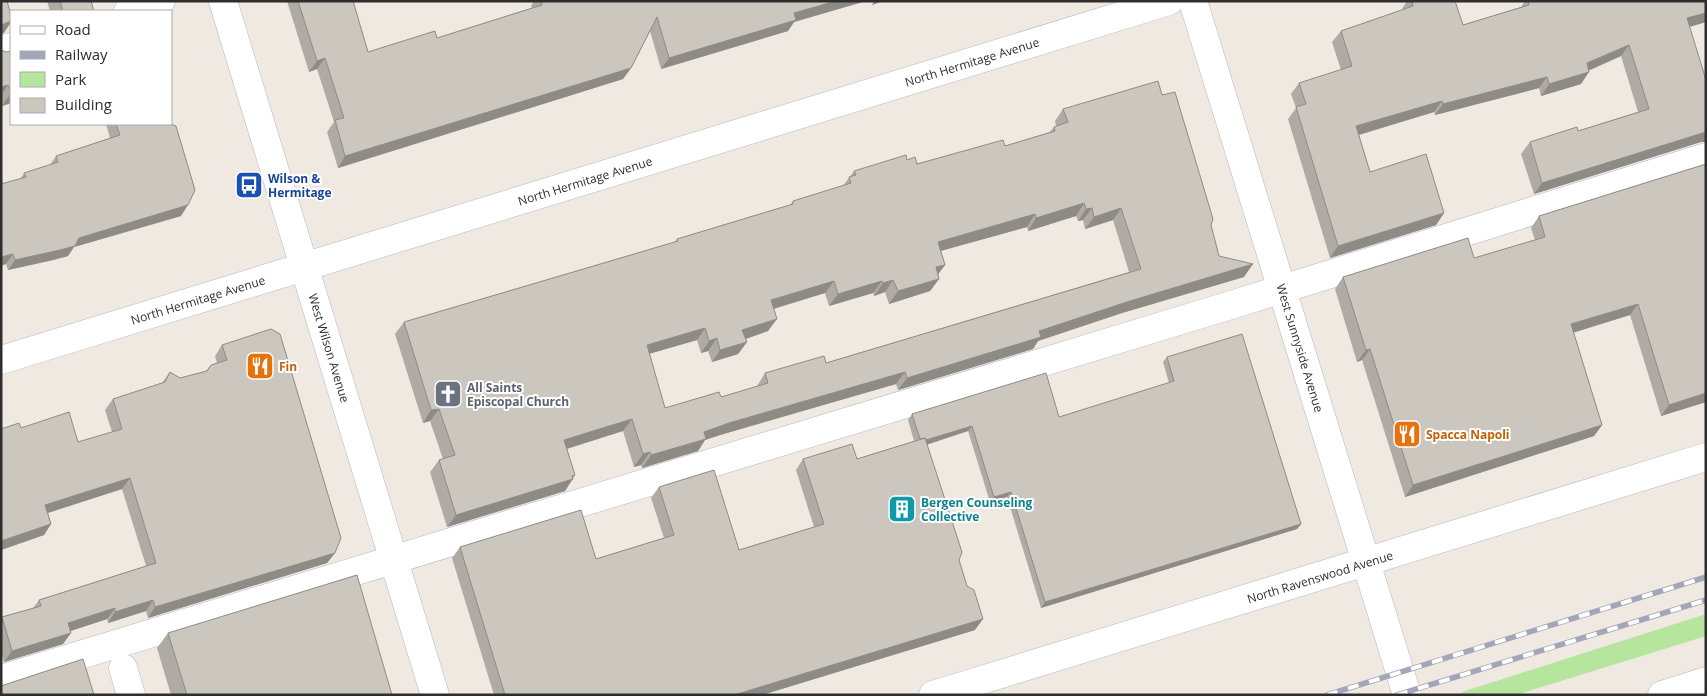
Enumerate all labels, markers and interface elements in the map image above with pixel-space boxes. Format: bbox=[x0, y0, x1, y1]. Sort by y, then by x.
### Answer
legend bbox=[10, 10, 172, 125]
text: Road bbox=[55, 19, 91, 39]
street label: North Hermitage Avenue bbox=[903, 33, 1041, 91]
text: Railway bbox=[55, 44, 108, 64]
text: Park bbox=[55, 69, 86, 89]
text: Building bbox=[55, 94, 112, 114]
street label: North Hermitage Avenue bbox=[516, 152, 654, 210]
bus stop icon: Wilson & Hermitage bbox=[234, 170, 264, 200]
place label: Wilson & Hermitage bbox=[268, 170, 332, 201]
street label: North Hermitage Avenue bbox=[129, 271, 267, 329]
street label: West Sunnyside Avenue bbox=[1272, 282, 1328, 414]
street label: West Wilson Avenue bbox=[304, 291, 354, 405]
restaurant icon: Fin bbox=[245, 351, 275, 381]
place label: Fin bbox=[279, 358, 297, 375]
church icon: All Saints Episcopal Church bbox=[433, 379, 463, 409]
place label: All Saints Episcopal Church bbox=[467, 379, 569, 410]
restaurant icon: Spacca Napoli bbox=[1392, 419, 1422, 449]
place label: Spacca Napoli bbox=[1426, 426, 1510, 443]
building icon: Bergen Counseling Collective bbox=[887, 494, 917, 524]
place label: Bergen Counseling Collective bbox=[921, 494, 1033, 525]
street label: North Ravenswood Avenue bbox=[1245, 547, 1395, 607]

